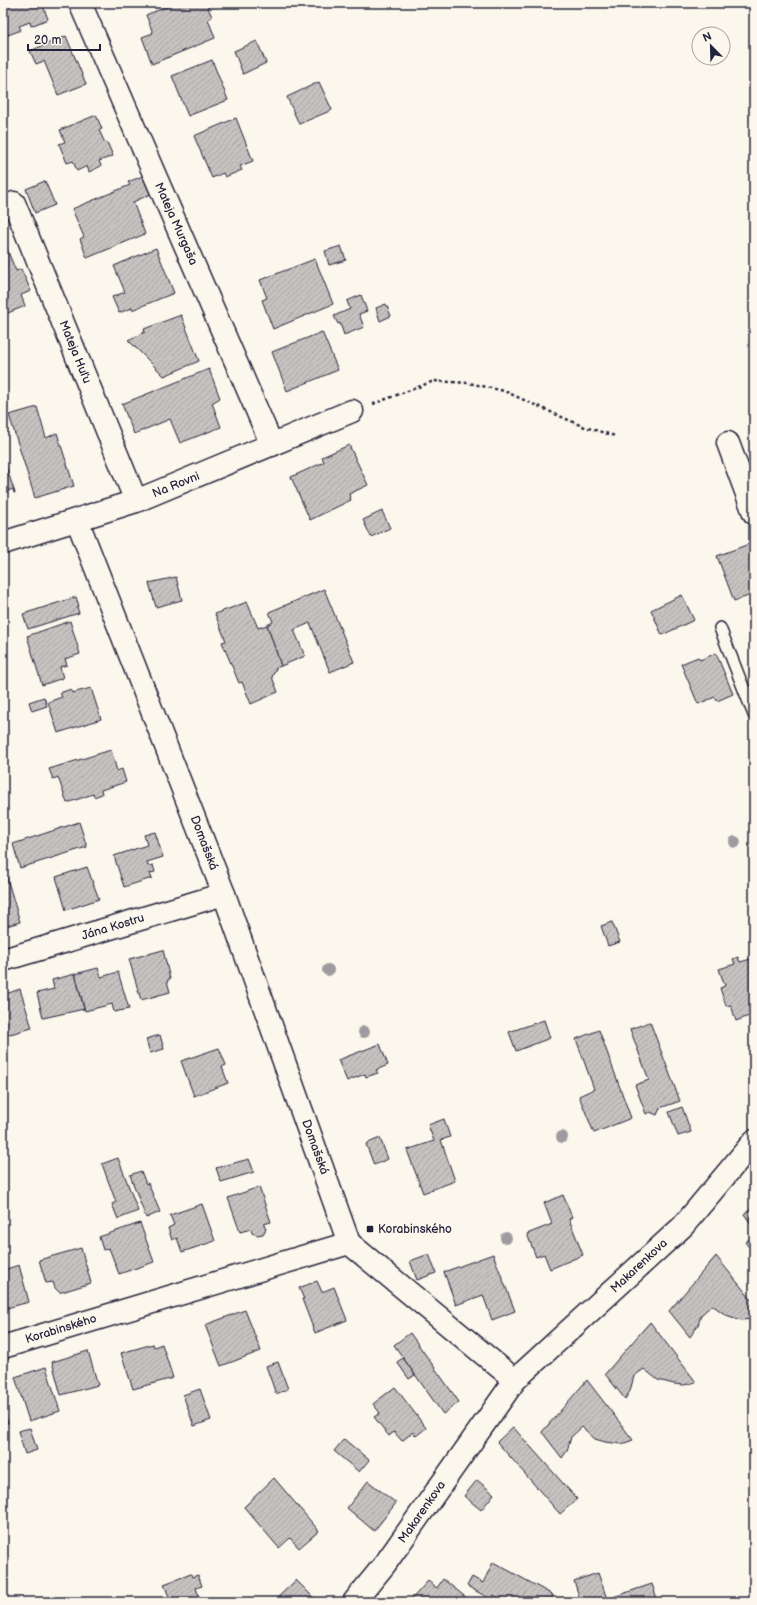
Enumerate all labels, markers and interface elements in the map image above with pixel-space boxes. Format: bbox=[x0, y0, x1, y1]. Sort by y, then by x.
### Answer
scale bar bbox=[28, 26, 100, 52]
north arrow bbox=[691, 26, 731, 66]
text: N bbox=[701, 30, 714, 45]
text: 20 m bbox=[34, 33, 61, 48]
street label: Mateja Murgaša bbox=[151, 180, 201, 268]
street label: Mateja Huľu bbox=[56, 318, 94, 386]
street label: Na Rovni bbox=[150, 469, 202, 501]
street label: Domašská bbox=[187, 814, 221, 873]
street label: Jána Kostru bbox=[80, 910, 146, 944]
street label: Domašská bbox=[298, 1118, 332, 1177]
place label: Korabinského bbox=[378, 1222, 452, 1237]
marker: Korabinského bbox=[365, 1224, 375, 1234]
street label: Makarenkova bbox=[607, 1236, 671, 1296]
street label: Korabinského bbox=[23, 1311, 99, 1347]
street label: Makarenkova bbox=[395, 1478, 449, 1546]

